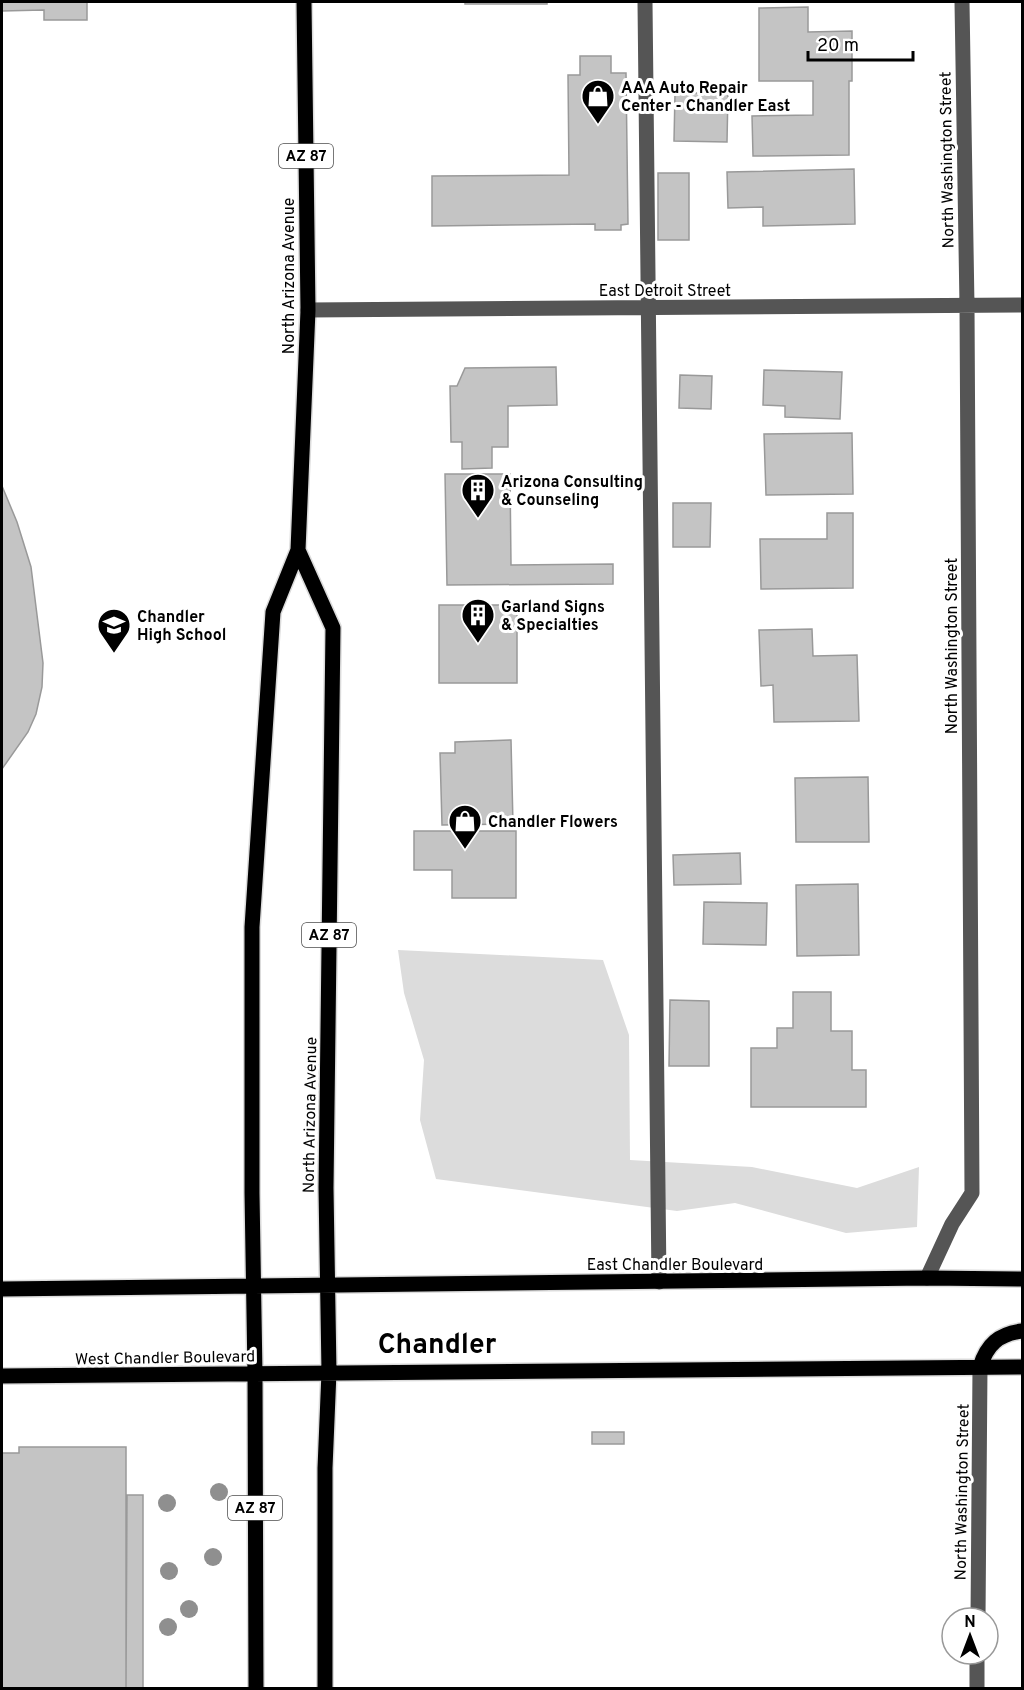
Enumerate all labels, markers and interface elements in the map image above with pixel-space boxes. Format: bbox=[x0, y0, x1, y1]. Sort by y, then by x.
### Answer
scale bar bbox=[808, 24, 913, 62]
text: 20 m bbox=[817, 35, 859, 58]
street label: North Washington Street bbox=[936, 71, 960, 248]
shop icon: AAA Auto Repair Center - Chandler East bbox=[580, 78, 616, 125]
place label: AAA Auto Repair Center - Chandler East bbox=[621, 79, 790, 117]
road number: AZ 87 bbox=[279, 144, 333, 168]
street label: North Arizona Avenue bbox=[280, 198, 300, 354]
street label: East Detroit Street bbox=[599, 282, 731, 302]
building icon: Arizona Consulting & Counseling bbox=[460, 472, 496, 519]
place label: Arizona Consulting & Counseling bbox=[501, 473, 643, 511]
street label: North Washington Street bbox=[943, 558, 963, 734]
building icon: Garland Signs & Specialties bbox=[460, 597, 496, 644]
place label: Garland Signs & Specialties bbox=[501, 598, 605, 636]
school or university icon: Chandler High School bbox=[96, 607, 132, 654]
place label: Chandler High School bbox=[137, 608, 226, 646]
shop icon: Chandler Flowers bbox=[447, 803, 483, 850]
place label: Chandler Flowers bbox=[488, 813, 618, 833]
road number: AZ 87 bbox=[302, 923, 356, 947]
street label: North Arizona Avenue bbox=[300, 1037, 322, 1193]
street label: East Chandler Boulevard bbox=[587, 1256, 763, 1276]
district label: Chandler bbox=[378, 1328, 497, 1364]
street label: West Chandler Boulevard bbox=[75, 1347, 255, 1371]
street label: North Washington Street bbox=[951, 1404, 975, 1581]
road number: AZ 87 bbox=[228, 1496, 282, 1520]
north arrow bbox=[940, 1606, 1000, 1666]
text: N bbox=[964, 1613, 976, 1633]

